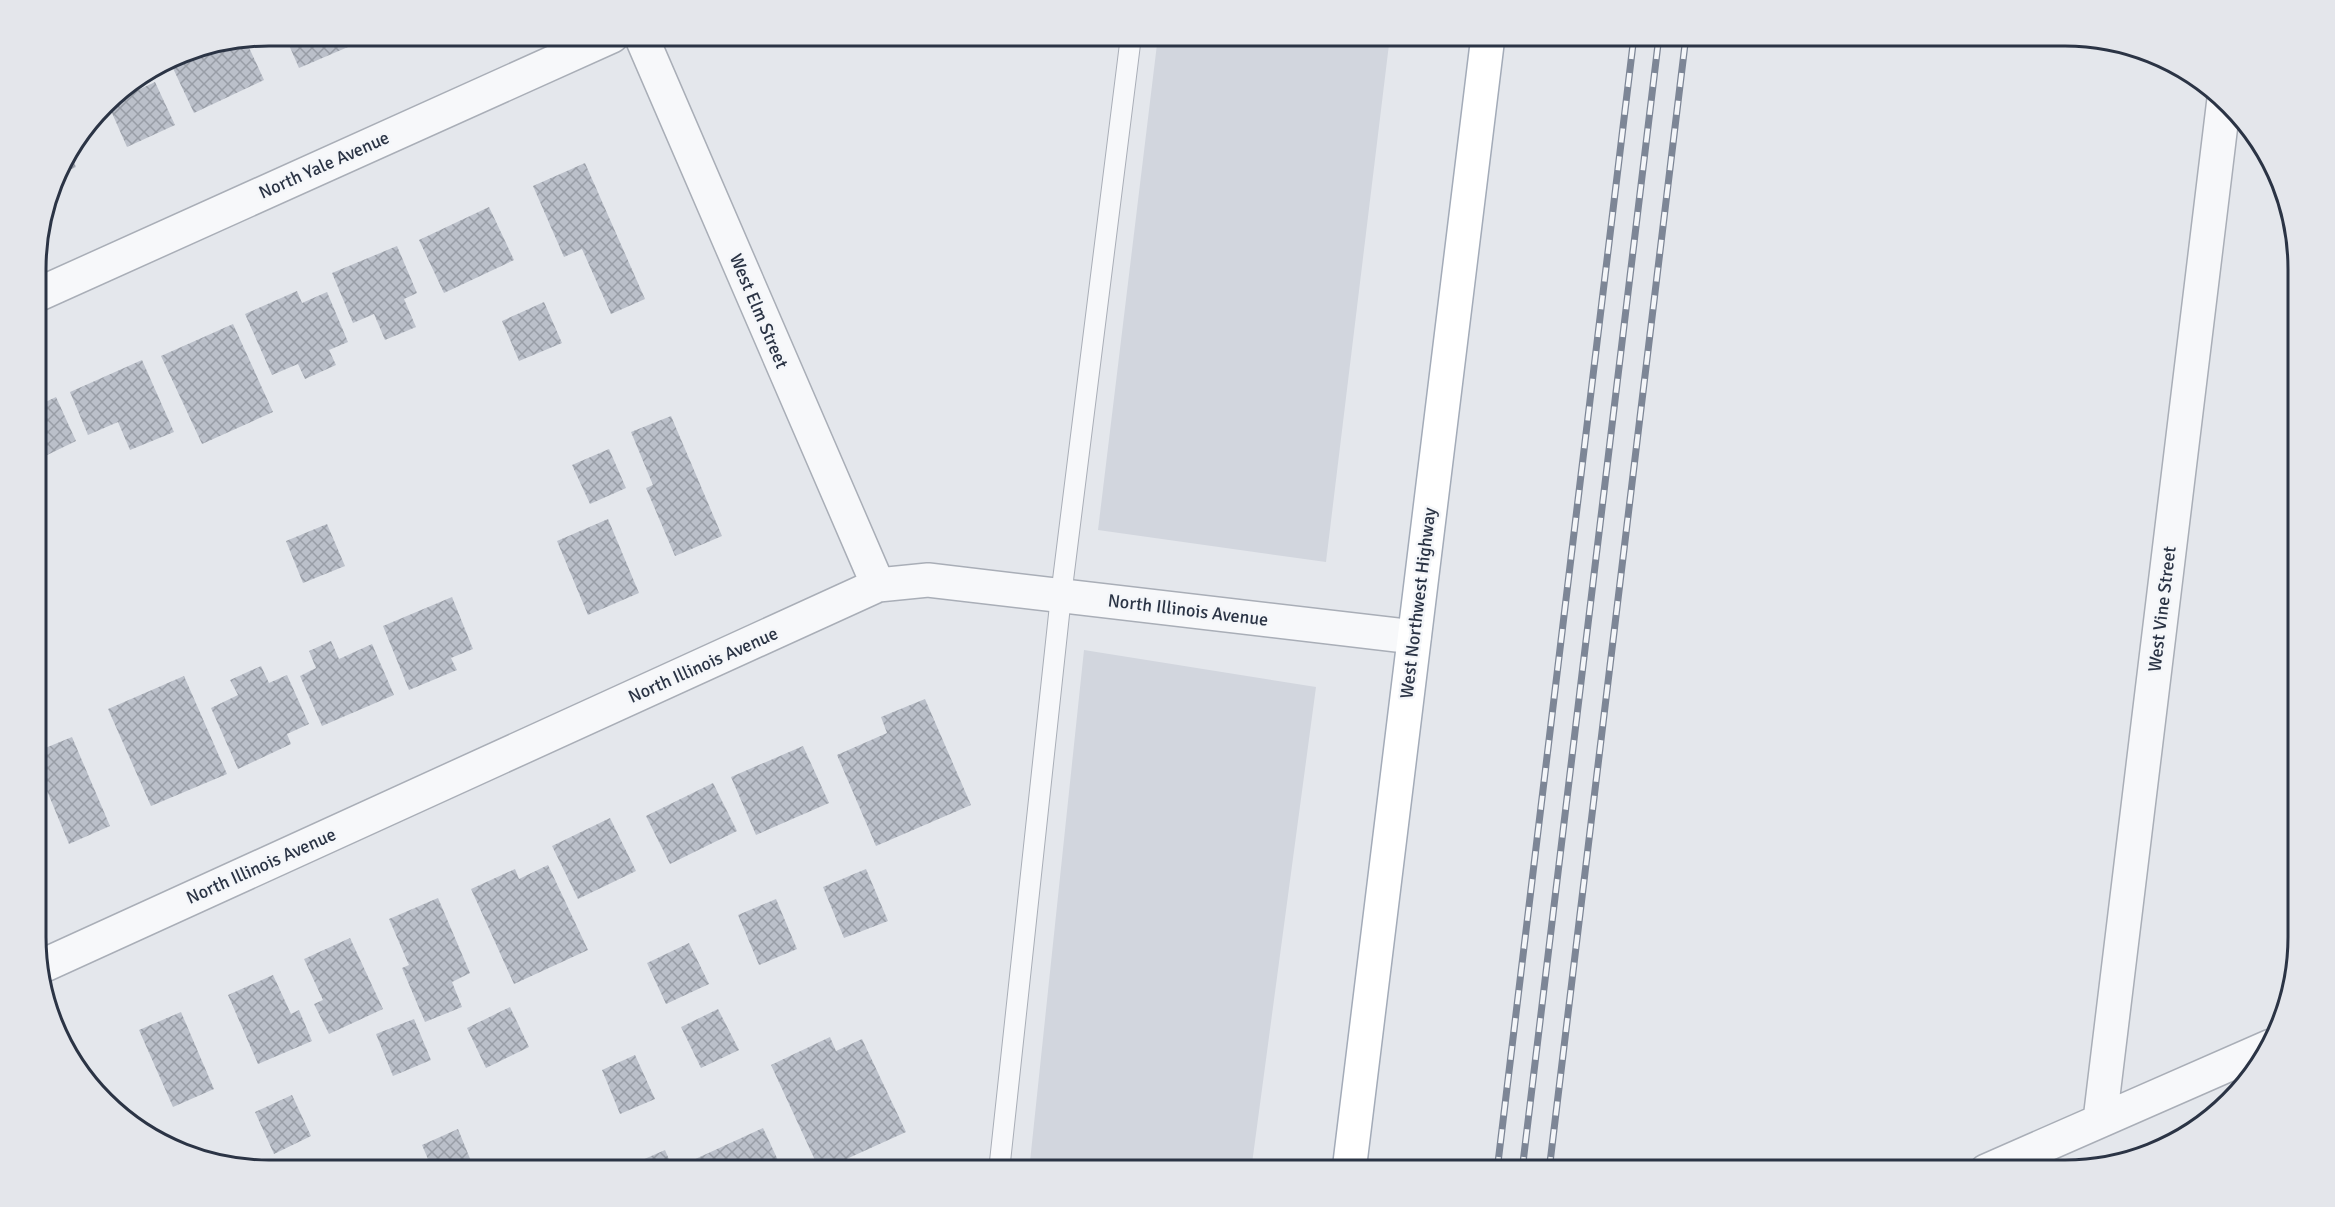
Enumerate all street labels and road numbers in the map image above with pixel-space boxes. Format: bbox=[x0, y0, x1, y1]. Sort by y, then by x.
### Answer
street label: North Yale Avenue bbox=[255, 126, 393, 204]
street label: West Elm Street bbox=[725, 250, 793, 372]
street label: West Northwest Highway bbox=[1395, 506, 1441, 700]
street label: West Vine Street bbox=[2143, 545, 2181, 673]
street label: North Illinois Avenue bbox=[1107, 589, 1269, 631]
street label: North Illinois Avenue bbox=[625, 622, 781, 708]
street label: North Illinois Avenue bbox=[183, 823, 339, 909]

